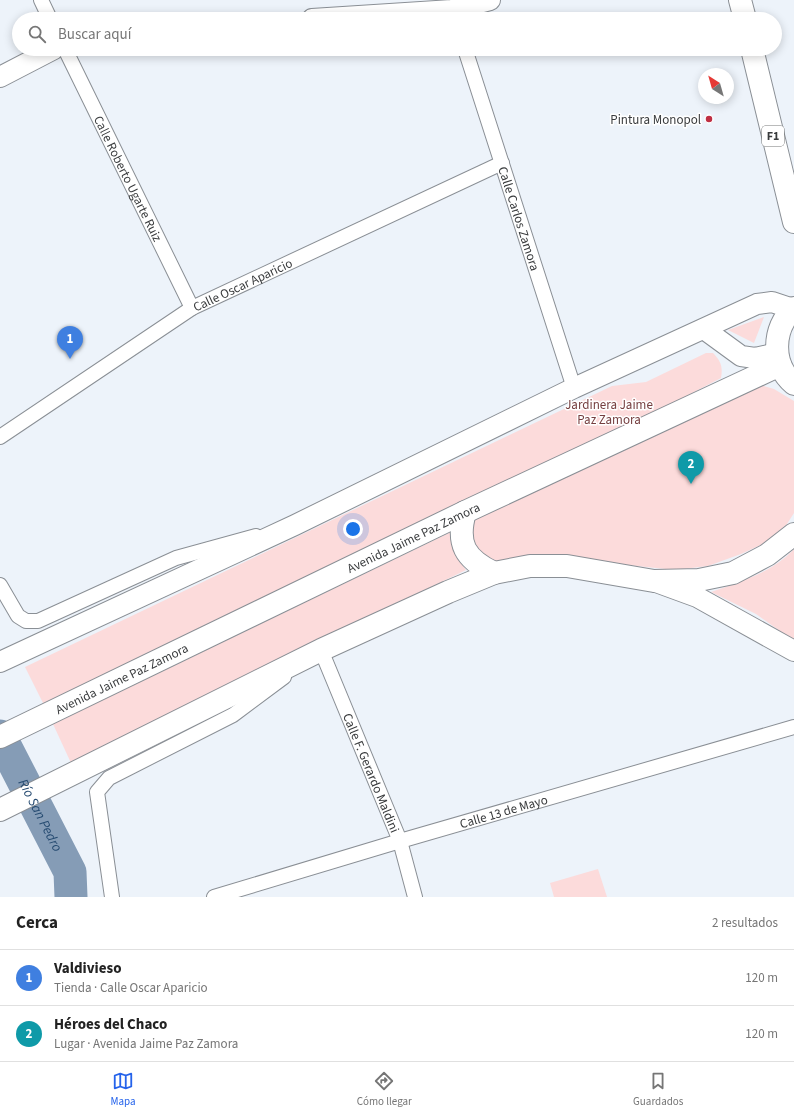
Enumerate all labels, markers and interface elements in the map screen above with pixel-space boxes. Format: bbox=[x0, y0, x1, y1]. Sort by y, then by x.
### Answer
search box bbox=[12, 12, 782, 56]
icon: search bbox=[26, 23, 48, 45]
text: Buscar aquí bbox=[58, 24, 131, 45]
north arrow bbox=[698, 68, 734, 104]
place label: Pintura Monopol bbox=[610, 111, 701, 129]
street label: Calle Roberto Ugarte Ruiz bbox=[89, 113, 166, 245]
marker: Pintura Monopol bbox=[704, 114, 714, 124]
road number: F1 bbox=[762, 126, 784, 146]
street label: Calle Carlos Zamora bbox=[493, 164, 544, 273]
street label: Calle Oscar Aparicio bbox=[190, 254, 296, 316]
pin: 1 bbox=[57, 326, 83, 359]
park label: Jardinera Jaime Paz Zamora bbox=[565, 396, 653, 429]
pin: 2 bbox=[678, 451, 704, 484]
street label: Avenida Jaime Paz Zamora bbox=[344, 498, 483, 578]
your location bbox=[343, 519, 363, 539]
street label: Avenida Jaime Paz Zamora bbox=[53, 639, 191, 719]
street label: Calle F. Gerardo Maldini bbox=[338, 711, 404, 836]
water label: Río San Pedro bbox=[13, 776, 67, 856]
street label: Calle 13 de Mayo bbox=[458, 791, 550, 833]
text: Cerca bbox=[16, 911, 58, 935]
text: 2 resultados bbox=[712, 914, 778, 932]
text: Valdivieso bbox=[54, 958, 121, 979]
text: 1 bbox=[26, 969, 32, 987]
text: 120 m bbox=[745, 969, 778, 987]
text: Tienda · Calle Oscar Aparicio bbox=[54, 979, 208, 997]
text: Héroes del Chaco bbox=[54, 1014, 167, 1035]
text: 2 bbox=[26, 1025, 32, 1043]
text: 120 m bbox=[745, 1025, 778, 1043]
text: Lugar · Avenida Jaime Paz Zamora bbox=[54, 1035, 238, 1053]
tab: Mapa bbox=[111, 1070, 136, 1109]
tab: Cómo llegar bbox=[357, 1070, 412, 1109]
tab: Guardados bbox=[633, 1070, 683, 1109]

